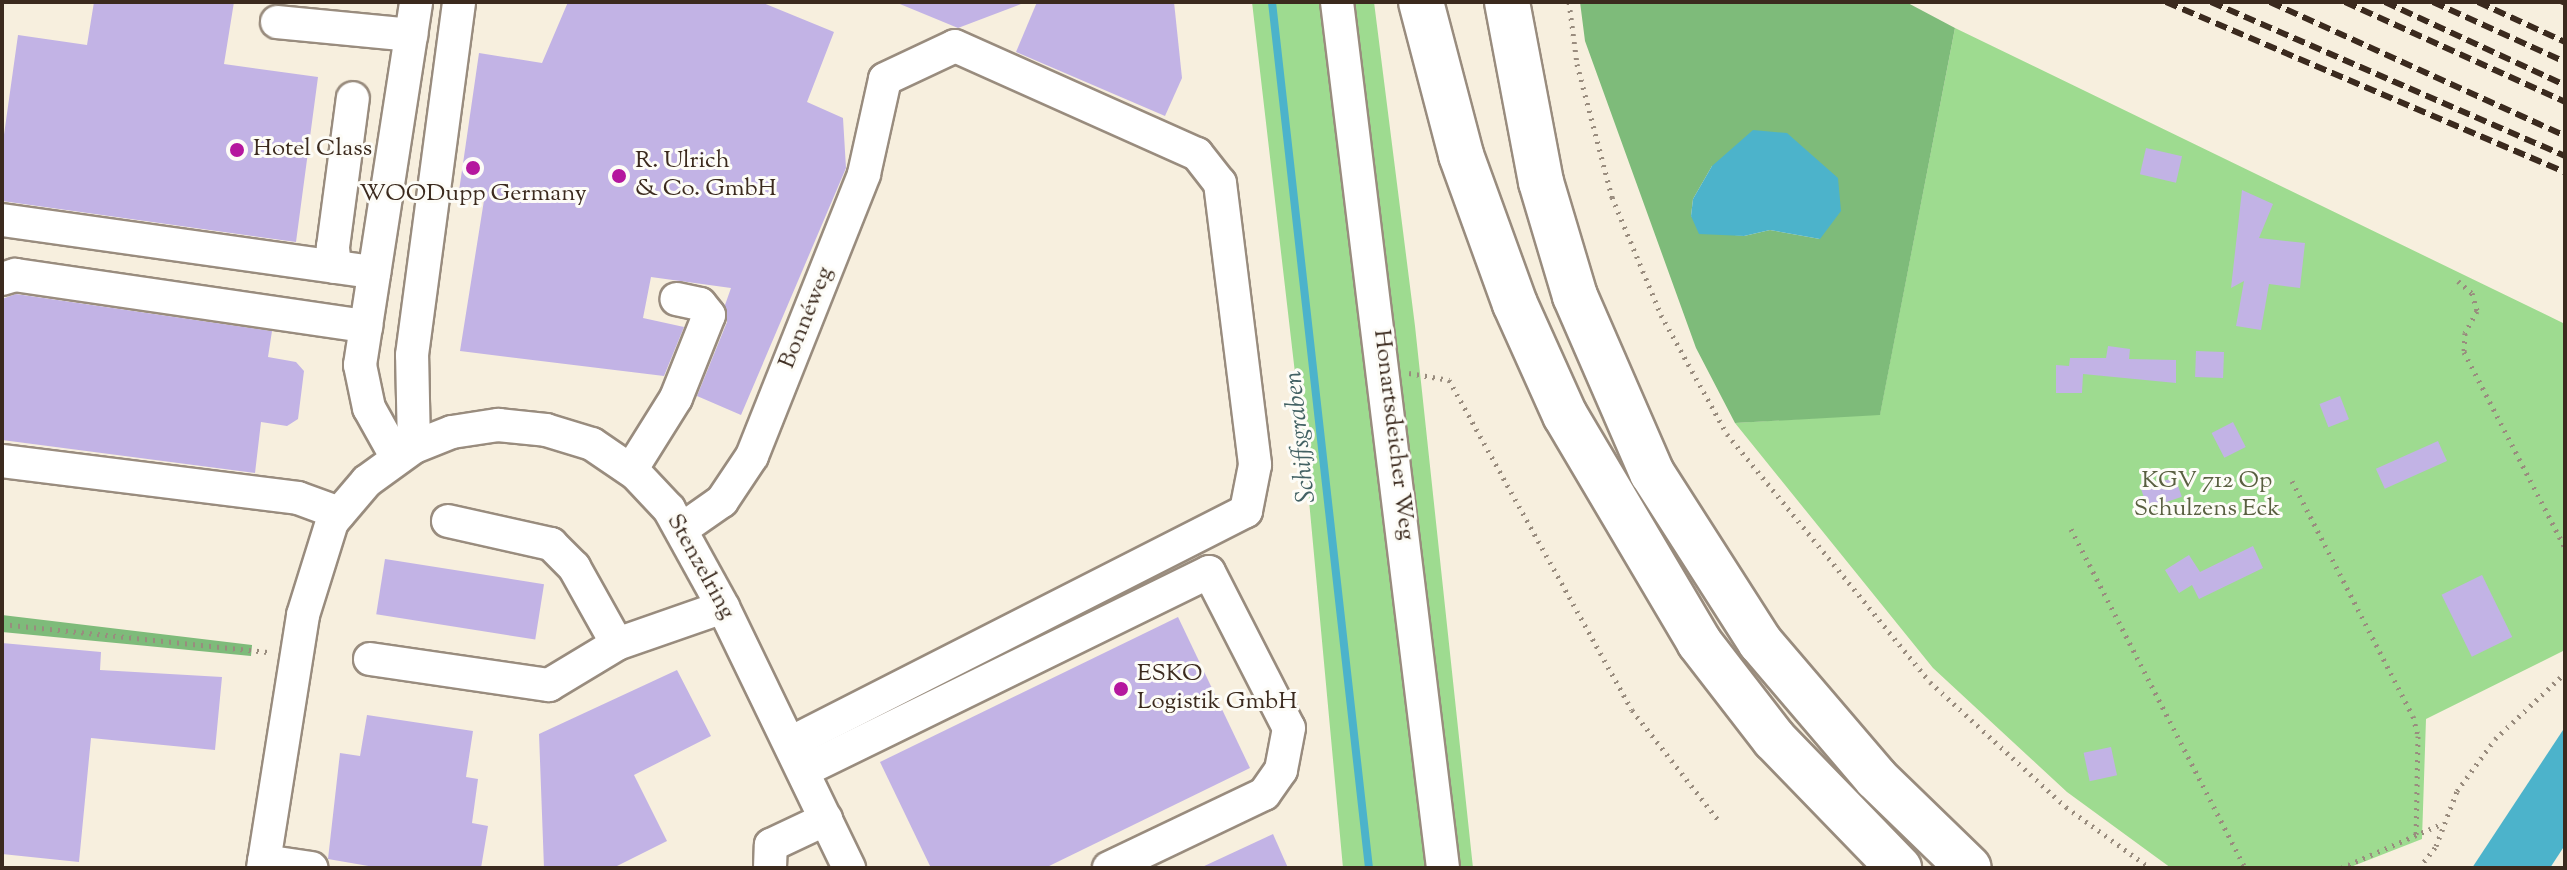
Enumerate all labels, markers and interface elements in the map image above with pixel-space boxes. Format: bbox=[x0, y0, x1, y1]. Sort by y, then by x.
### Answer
place label: Hotel Class bbox=[253, 136, 372, 164]
marker: Hotel Class bbox=[228, 141, 246, 159]
place label: R. Ulrich & Co. GmbH bbox=[635, 148, 777, 204]
marker: WOODupp Germany bbox=[464, 159, 482, 177]
marker: R. Ulrich & Co. GmbH bbox=[610, 167, 628, 185]
place label: WOODupp Germany bbox=[359, 181, 587, 209]
street label: Bonnéweg bbox=[774, 263, 840, 373]
street label: Honartsdeicher Weg bbox=[1366, 328, 1420, 542]
water label: Schiffsgraben bbox=[1279, 369, 1323, 505]
park label: KGV 712 Op Schulzens Eck bbox=[2134, 468, 2280, 524]
street label: Stenzelring bbox=[659, 509, 741, 625]
place label: ESKO Logistik GmbH bbox=[1137, 661, 1297, 717]
marker: ESKO Logistik GmbH bbox=[1112, 680, 1130, 698]

